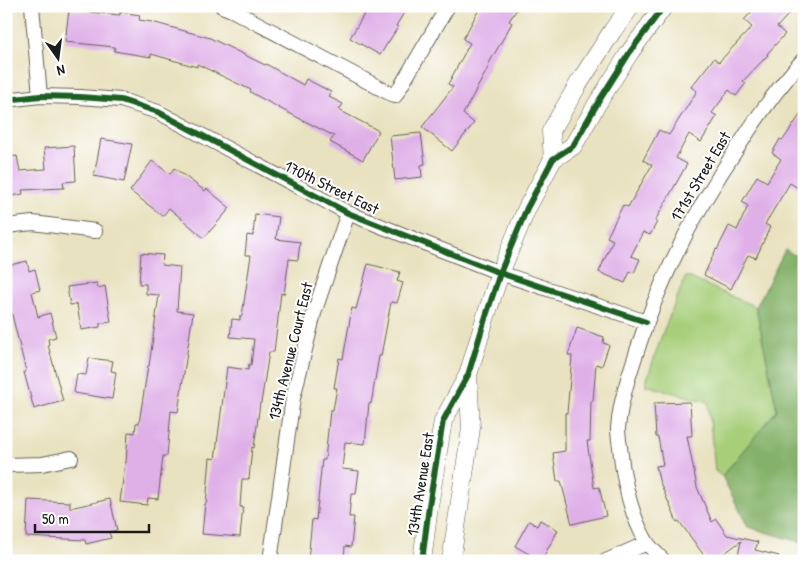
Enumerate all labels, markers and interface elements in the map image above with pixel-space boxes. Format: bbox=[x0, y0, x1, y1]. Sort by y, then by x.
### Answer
north arrow bbox=[32, 32, 82, 82]
text: N bbox=[55, 61, 67, 81]
street label: 171st Street East bbox=[665, 127, 736, 225]
street label: 170th Street East bbox=[281, 155, 383, 220]
street label: 134th Avenue Court East bbox=[262, 279, 318, 422]
street label: 134th Avenue East bbox=[401, 430, 439, 537]
scale bar bbox=[35, 502, 149, 534]
text: 50 m bbox=[42, 508, 69, 529]

